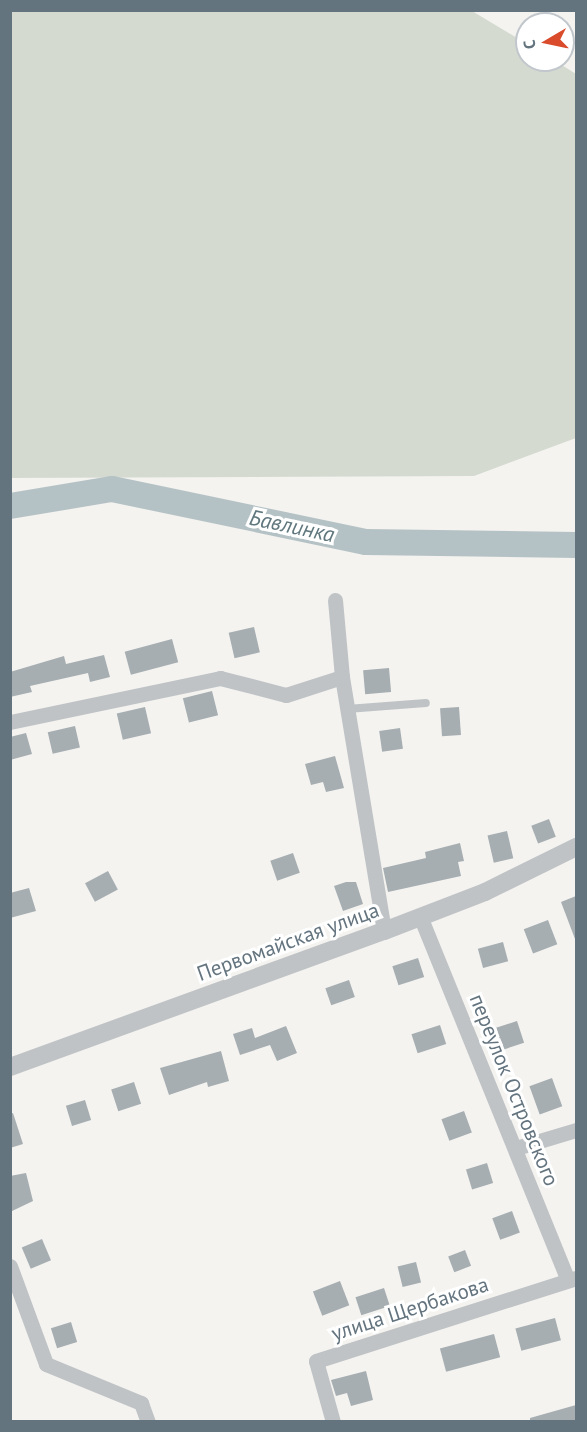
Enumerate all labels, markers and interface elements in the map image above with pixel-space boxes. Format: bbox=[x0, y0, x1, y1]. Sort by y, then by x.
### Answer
north arrow bbox=[515, 12, 575, 72]
text: С bbox=[519, 39, 540, 50]
water label: Бавлинка bbox=[247, 504, 337, 548]
street label: Первомайская улица bbox=[193, 897, 383, 987]
street label: переулок Островского bbox=[464, 990, 564, 1190]
street label: улица Щербакова bbox=[328, 1272, 492, 1346]

